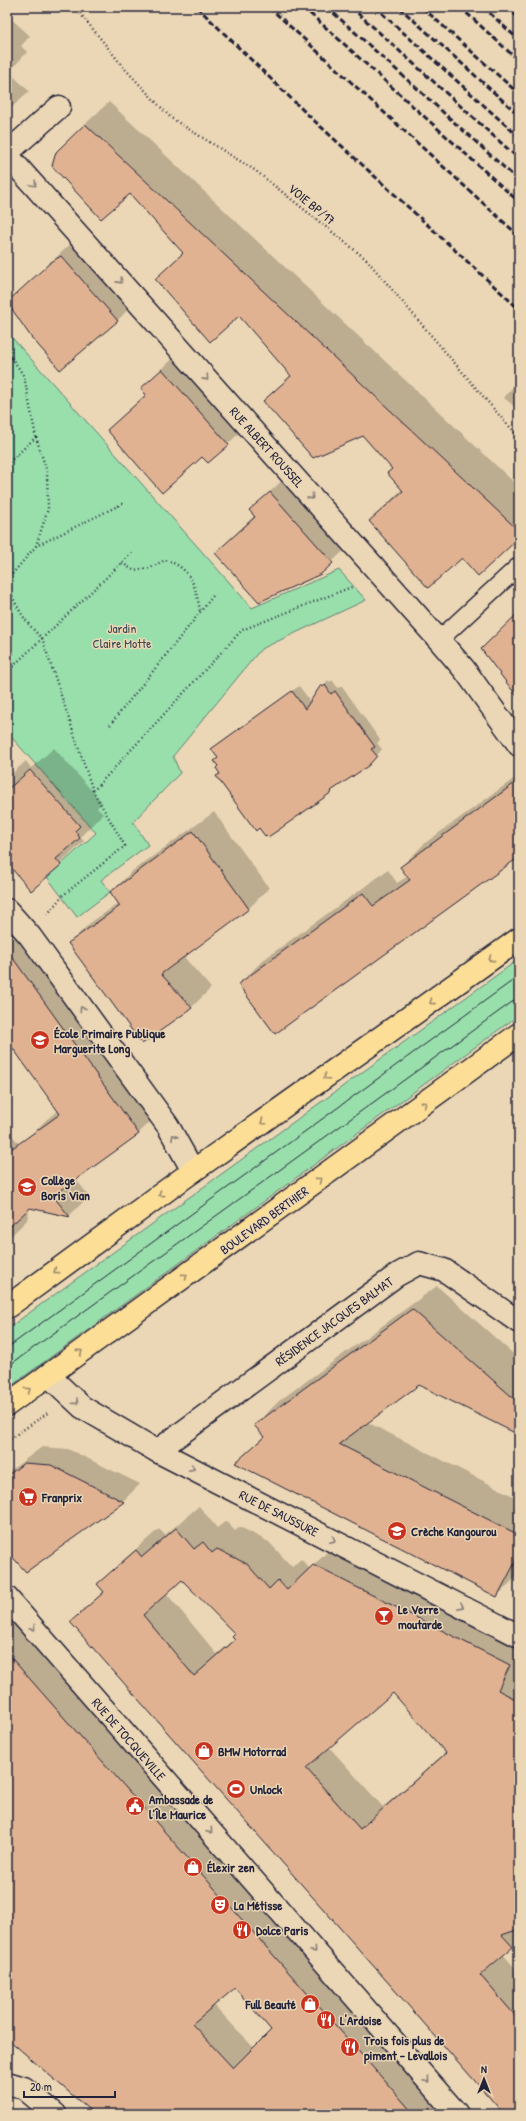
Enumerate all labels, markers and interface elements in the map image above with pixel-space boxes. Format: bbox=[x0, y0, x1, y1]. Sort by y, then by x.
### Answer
one-way arrow bbox=[29, 179, 36, 187]
street label: VOIE BP/17 bbox=[285, 179, 339, 229]
one-way arrow bbox=[115, 276, 123, 284]
one-way arrow bbox=[202, 374, 209, 381]
street label: RUE ALBERT ROUSSEL bbox=[226, 403, 308, 491]
one-way arrow bbox=[306, 492, 313, 499]
park label: Jardin Claire Motte bbox=[93, 619, 151, 652]
one-way arrow bbox=[489, 954, 496, 961]
one-way arrow bbox=[429, 997, 436, 1005]
one-way arrow bbox=[80, 1006, 87, 1013]
place label: École Primaire Publique Marguerite Long bbox=[54, 1024, 166, 1058]
school or university icon: École Primaire Publique Marguerite Long bbox=[29, 1029, 51, 1051]
one-way arrow bbox=[323, 1072, 330, 1080]
one-way arrow bbox=[420, 1102, 427, 1109]
one-way arrow bbox=[260, 1117, 267, 1124]
one-way arrow bbox=[171, 1134, 179, 1141]
place label: Collège Boris Vian bbox=[41, 1171, 90, 1204]
school or university icon: Collège Boris Vian bbox=[16, 1176, 38, 1198]
one-way arrow bbox=[315, 1177, 322, 1185]
street label: BOULEVARD BERTHIER bbox=[216, 1182, 312, 1258]
one-way arrow bbox=[159, 1189, 166, 1196]
one-way arrow bbox=[54, 1266, 61, 1273]
street label: RÉSIDENCE JACQUES BALMAT bbox=[271, 1271, 397, 1370]
one-way arrow bbox=[181, 1274, 188, 1281]
one-way arrow bbox=[75, 1350, 82, 1357]
one-way arrow bbox=[23, 1387, 30, 1394]
one-way arrow bbox=[71, 1397, 79, 1405]
one-way arrow bbox=[188, 1464, 196, 1471]
street label: RUE DE SAUSSURE bbox=[236, 1485, 322, 1541]
supermarket icon: Franprix bbox=[17, 1486, 39, 1508]
place label: Franprix bbox=[41, 1488, 82, 1507]
school or university icon: Crèche Kangourou bbox=[386, 1520, 408, 1542]
place label: Crèche Kangourou bbox=[411, 1522, 497, 1541]
one-way arrow bbox=[329, 1536, 336, 1543]
place label: Le Verre moutarde bbox=[398, 1600, 443, 1633]
one-way arrow bbox=[457, 1601, 464, 1609]
bar icon: Le Verre moutarde bbox=[373, 1605, 395, 1627]
one-way arrow bbox=[28, 1623, 35, 1631]
street label: RUE DE TOCQUEVILLE bbox=[88, 1694, 170, 1784]
shop icon: BMW Motorrad bbox=[193, 1740, 215, 1762]
place label: BMW Motorrad bbox=[218, 1742, 287, 1760]
sports icon: Unlock bbox=[225, 1778, 247, 1800]
place label: Unlock bbox=[250, 1780, 283, 1798]
place label: Ambassade de l’Île Maurice bbox=[149, 1790, 214, 1823]
public building icon: Ambassade de l’Île Maurice bbox=[124, 1795, 146, 1817]
one-way arrow bbox=[206, 1827, 213, 1834]
shop icon: Élexir zen bbox=[182, 1856, 204, 1878]
place label: Élexir zen bbox=[207, 1858, 255, 1876]
theatre icon: La Métisse bbox=[209, 1894, 231, 1916]
place label: La Métisse bbox=[234, 1896, 283, 1914]
restaurant icon: Dolce Paris bbox=[231, 1919, 253, 1941]
place label: Dolce Paris bbox=[256, 1921, 308, 1939]
one-way arrow bbox=[309, 1946, 316, 1953]
shop icon: Full Beauté bbox=[299, 1993, 321, 2015]
place label: Full Beauté bbox=[245, 1995, 297, 2013]
restaurant icon: L'Ardoise bbox=[315, 2009, 337, 2031]
place label: L'Ardoise bbox=[340, 2011, 383, 2029]
place label: Trois fois plus de piment - Levallois bbox=[363, 2031, 447, 2065]
restaurant icon: Trois fois plus de piment - Levallois bbox=[339, 2036, 361, 2058]
north arrow bbox=[464, 2059, 504, 2099]
text: N bbox=[481, 2062, 487, 2076]
scale bar bbox=[24, 2073, 115, 2099]
one-way arrow bbox=[423, 2075, 430, 2083]
text: 20 m bbox=[30, 2078, 52, 2095]

